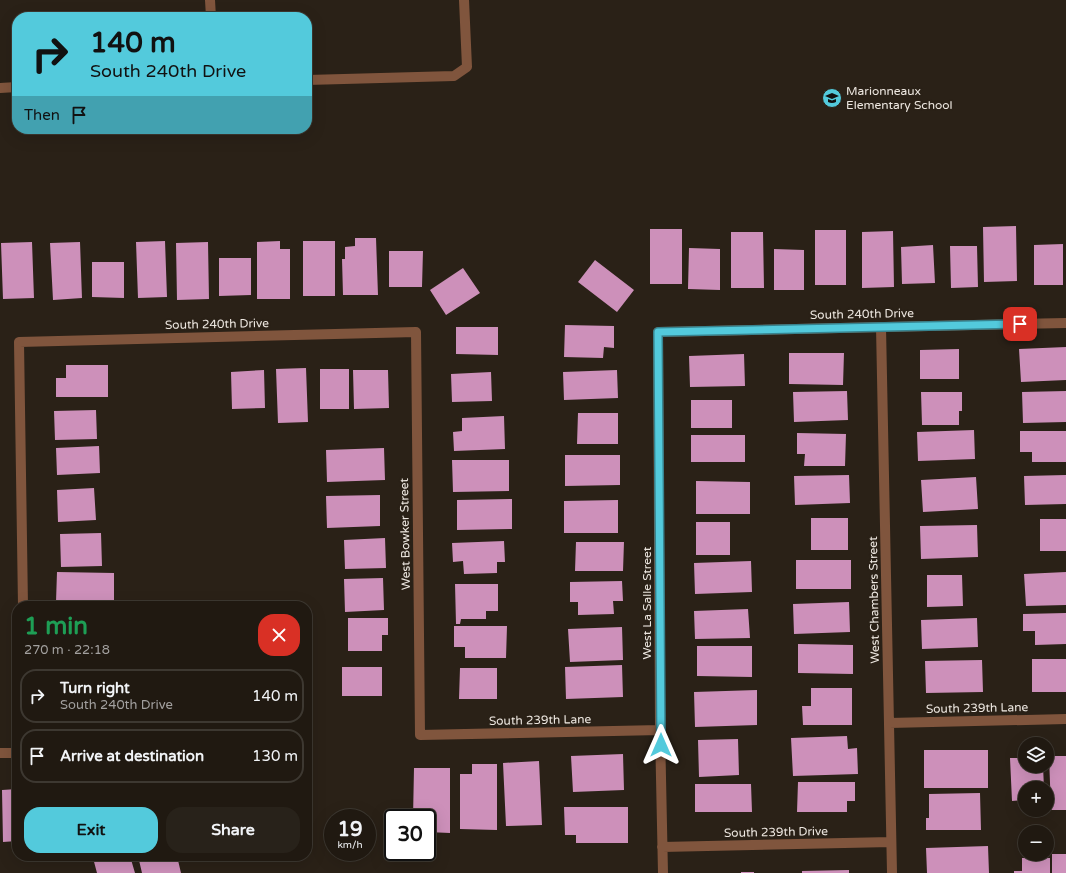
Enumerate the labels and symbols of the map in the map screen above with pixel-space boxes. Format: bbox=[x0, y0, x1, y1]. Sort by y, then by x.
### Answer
place label: Marionneaux Elementary School bbox=[846, 84, 953, 112]
school or university icon: Marionneaux Elementary School bbox=[821, 87, 843, 109]
street label: South 240th Drive bbox=[810, 306, 914, 322]
pin bbox=[1003, 307, 1037, 341]
street label: South 240th Drive bbox=[165, 316, 269, 332]
street label: West Bowker Street bbox=[397, 477, 413, 590]
street label: West Chambers Street bbox=[866, 536, 882, 664]
street label: West La Salle Street bbox=[640, 546, 654, 659]
street label: South 239th Lane bbox=[926, 700, 1029, 716]
street label: South 239th Lane bbox=[489, 712, 592, 728]
position arrow bbox=[640, 724, 682, 766]
speed limit sign: 30 bbox=[384, 809, 436, 861]
street label: South 239th Drive bbox=[724, 824, 828, 840]

